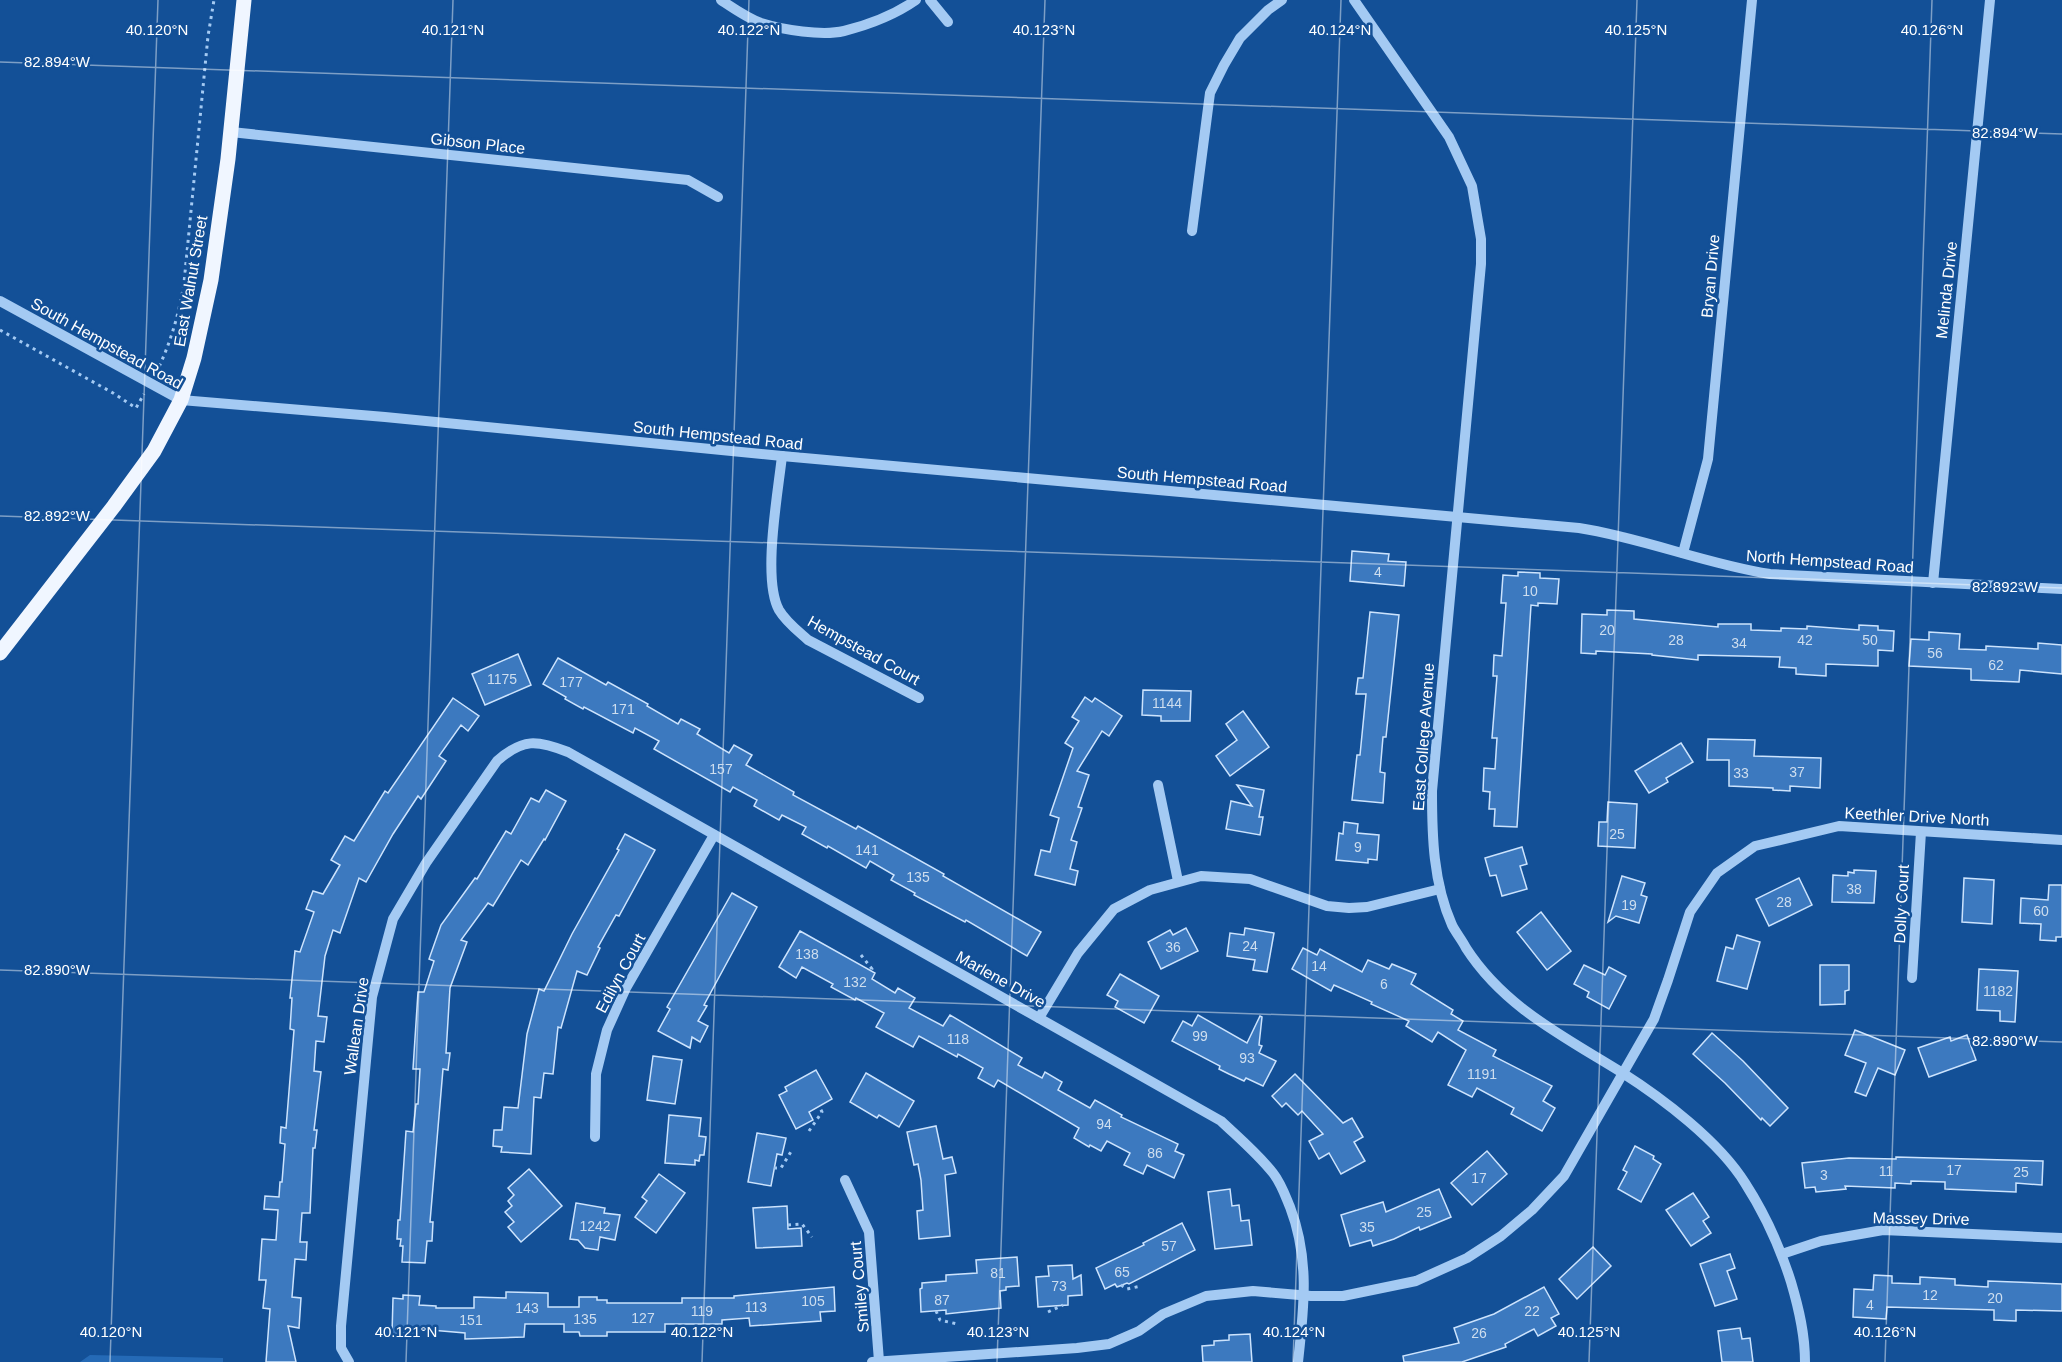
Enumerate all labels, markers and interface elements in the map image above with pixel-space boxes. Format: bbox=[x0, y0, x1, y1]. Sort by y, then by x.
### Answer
text: 40.120°N bbox=[126, 21, 188, 38]
text: 40.121°N bbox=[422, 21, 484, 38]
text: 40.122°N bbox=[718, 21, 780, 38]
text: 40.123°N bbox=[1013, 21, 1075, 38]
text: 40.124°N bbox=[1309, 21, 1371, 38]
text: 40.125°N bbox=[1605, 21, 1667, 38]
text: 40.126°N bbox=[1901, 21, 1963, 38]
text: 82.894°W bbox=[24, 53, 91, 70]
text: 82.894°W bbox=[1972, 124, 2039, 141]
street label: Gibson Place bbox=[430, 130, 526, 157]
street label: East Walnut Street bbox=[171, 214, 210, 348]
street label: Bryan Drive bbox=[1698, 234, 1723, 318]
street label: Melinda Drive bbox=[1933, 240, 1960, 340]
street label: South Hempstead Road bbox=[28, 295, 186, 392]
street label: South Hempstead Road bbox=[632, 418, 804, 453]
street label: South Hempstead Road bbox=[1116, 464, 1288, 495]
text: 82.892°W bbox=[24, 507, 91, 524]
street label: North Hempstead Road bbox=[1746, 547, 1914, 576]
house number: 4 bbox=[1374, 564, 1382, 580]
text: 82.892°W bbox=[1972, 578, 2039, 595]
house number: 10 bbox=[1522, 583, 1538, 599]
street label: Hempstead Court bbox=[805, 613, 923, 689]
house number: 20 bbox=[1599, 622, 1615, 638]
house number: 28 bbox=[1668, 632, 1684, 648]
house number: 42 bbox=[1797, 632, 1813, 648]
house number: 50 bbox=[1862, 632, 1878, 648]
house number: 34 bbox=[1731, 635, 1747, 651]
house number: 56 bbox=[1927, 645, 1943, 661]
house number: 62 bbox=[1988, 657, 2004, 673]
street label: East College Avenue bbox=[1410, 662, 1437, 812]
house number: 1175 bbox=[487, 671, 517, 687]
house number: 177 bbox=[559, 674, 583, 690]
house number: 1144 bbox=[1152, 695, 1182, 711]
house number: 171 bbox=[611, 701, 635, 717]
house number: 157 bbox=[709, 761, 733, 777]
house number: 37 bbox=[1789, 764, 1805, 780]
house number: 33 bbox=[1733, 765, 1749, 781]
street label: Keethler Drive North bbox=[1844, 804, 1990, 829]
house number: 25 bbox=[1609, 826, 1625, 842]
house number: 9 bbox=[1354, 839, 1362, 855]
house number: 141 bbox=[855, 842, 879, 858]
street label: Dolly Court bbox=[1891, 864, 1912, 944]
house number: 135 bbox=[906, 869, 930, 885]
house number: 38 bbox=[1846, 881, 1862, 897]
house number: 28 bbox=[1776, 894, 1792, 910]
house number: 19 bbox=[1621, 897, 1637, 913]
house number: 60 bbox=[2033, 903, 2049, 919]
street label: Edilyn Court bbox=[592, 930, 649, 1016]
house number: 24 bbox=[1242, 938, 1258, 954]
house number: 36 bbox=[1165, 939, 1181, 955]
house number: 138 bbox=[795, 946, 819, 962]
street label: Marlene Drive bbox=[953, 948, 1049, 1011]
house number: 14 bbox=[1311, 958, 1327, 974]
text: 82.890°W bbox=[24, 961, 91, 978]
house number: 132 bbox=[843, 974, 867, 990]
street label: Wallean Drive bbox=[341, 976, 372, 1076]
house number: 6 bbox=[1380, 976, 1388, 992]
house number: 1182 bbox=[1983, 983, 2013, 999]
house number: 99 bbox=[1192, 1028, 1208, 1044]
house number: 118 bbox=[947, 1031, 969, 1047]
text: 82.890°W bbox=[1972, 1032, 2039, 1049]
house number: 93 bbox=[1239, 1050, 1255, 1066]
house number: 1191 bbox=[1467, 1066, 1497, 1082]
house number: 94 bbox=[1096, 1116, 1112, 1132]
house number: 86 bbox=[1147, 1145, 1163, 1161]
house number: 17 bbox=[1946, 1162, 1962, 1178]
house number: 11 bbox=[1879, 1163, 1893, 1179]
house number: 25 bbox=[2013, 1164, 2029, 1180]
house number: 3 bbox=[1820, 1167, 1828, 1183]
house number: 17 bbox=[1471, 1170, 1487, 1186]
house number: 25 bbox=[1416, 1204, 1432, 1220]
street label: Massey Drive bbox=[1872, 1209, 1970, 1228]
house number: 1242 bbox=[579, 1218, 611, 1234]
house number: 35 bbox=[1359, 1219, 1375, 1235]
house number: 57 bbox=[1161, 1238, 1177, 1254]
street label: Smiley Court bbox=[847, 1240, 872, 1333]
house number: 65 bbox=[1114, 1264, 1130, 1280]
house number: 81 bbox=[990, 1265, 1006, 1281]
house number: 73 bbox=[1051, 1278, 1067, 1294]
house number: 12 bbox=[1922, 1287, 1938, 1303]
house number: 20 bbox=[1987, 1290, 2003, 1306]
house number: 87 bbox=[934, 1292, 950, 1308]
house number: 105 bbox=[801, 1293, 825, 1309]
house number: 4 bbox=[1866, 1297, 1874, 1313]
house number: 113 bbox=[745, 1299, 767, 1315]
house number: 143 bbox=[515, 1300, 539, 1316]
house number: 119 bbox=[691, 1303, 713, 1319]
house number: 22 bbox=[1524, 1303, 1540, 1319]
house number: 127 bbox=[631, 1310, 655, 1326]
house number: 135 bbox=[573, 1311, 597, 1327]
house number: 151 bbox=[459, 1312, 483, 1328]
text: 40.120°N bbox=[80, 1323, 142, 1340]
text: 40.121°N bbox=[375, 1323, 437, 1340]
text: 40.122°N bbox=[671, 1323, 733, 1340]
text: 40.123°N bbox=[967, 1323, 1029, 1340]
text: 40.124°N bbox=[1263, 1323, 1325, 1340]
text: 40.125°N bbox=[1558, 1323, 1620, 1340]
text: 40.126°N bbox=[1854, 1323, 1916, 1340]
house number: 26 bbox=[1471, 1325, 1487, 1341]

